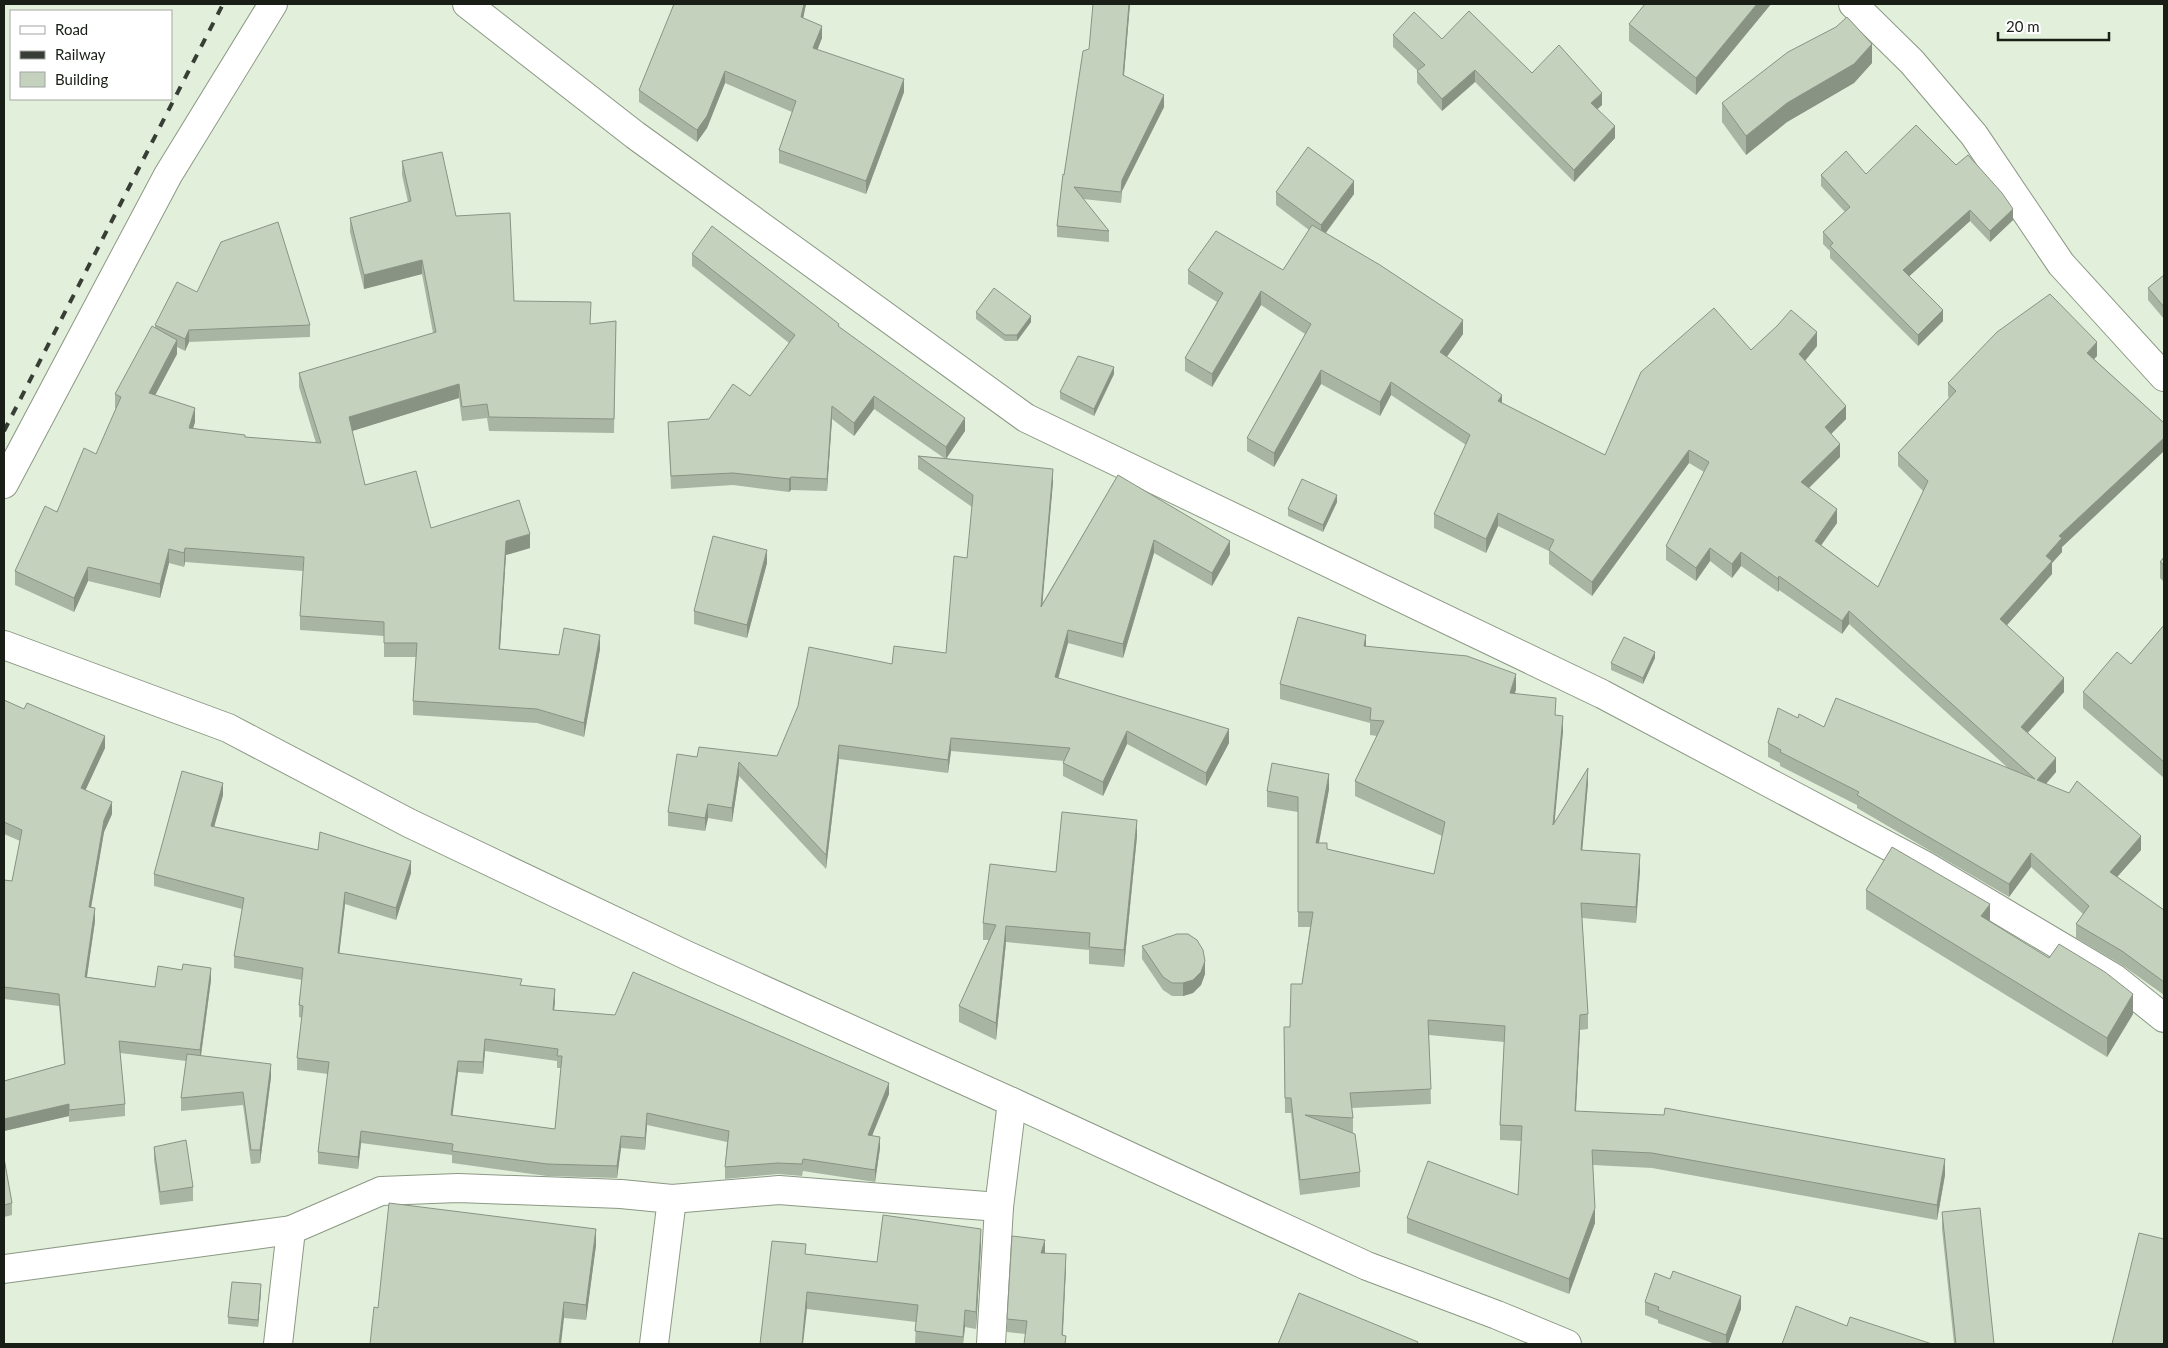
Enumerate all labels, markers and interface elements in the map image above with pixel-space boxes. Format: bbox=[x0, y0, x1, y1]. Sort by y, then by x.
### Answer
legend bbox=[10, 10, 172, 100]
scale bar bbox=[1998, 10, 2109, 42]
text: 20 m bbox=[2006, 17, 2040, 35]
text: Road bbox=[55, 20, 88, 38]
text: Railway bbox=[55, 45, 106, 63]
text: Building bbox=[55, 70, 108, 88]

